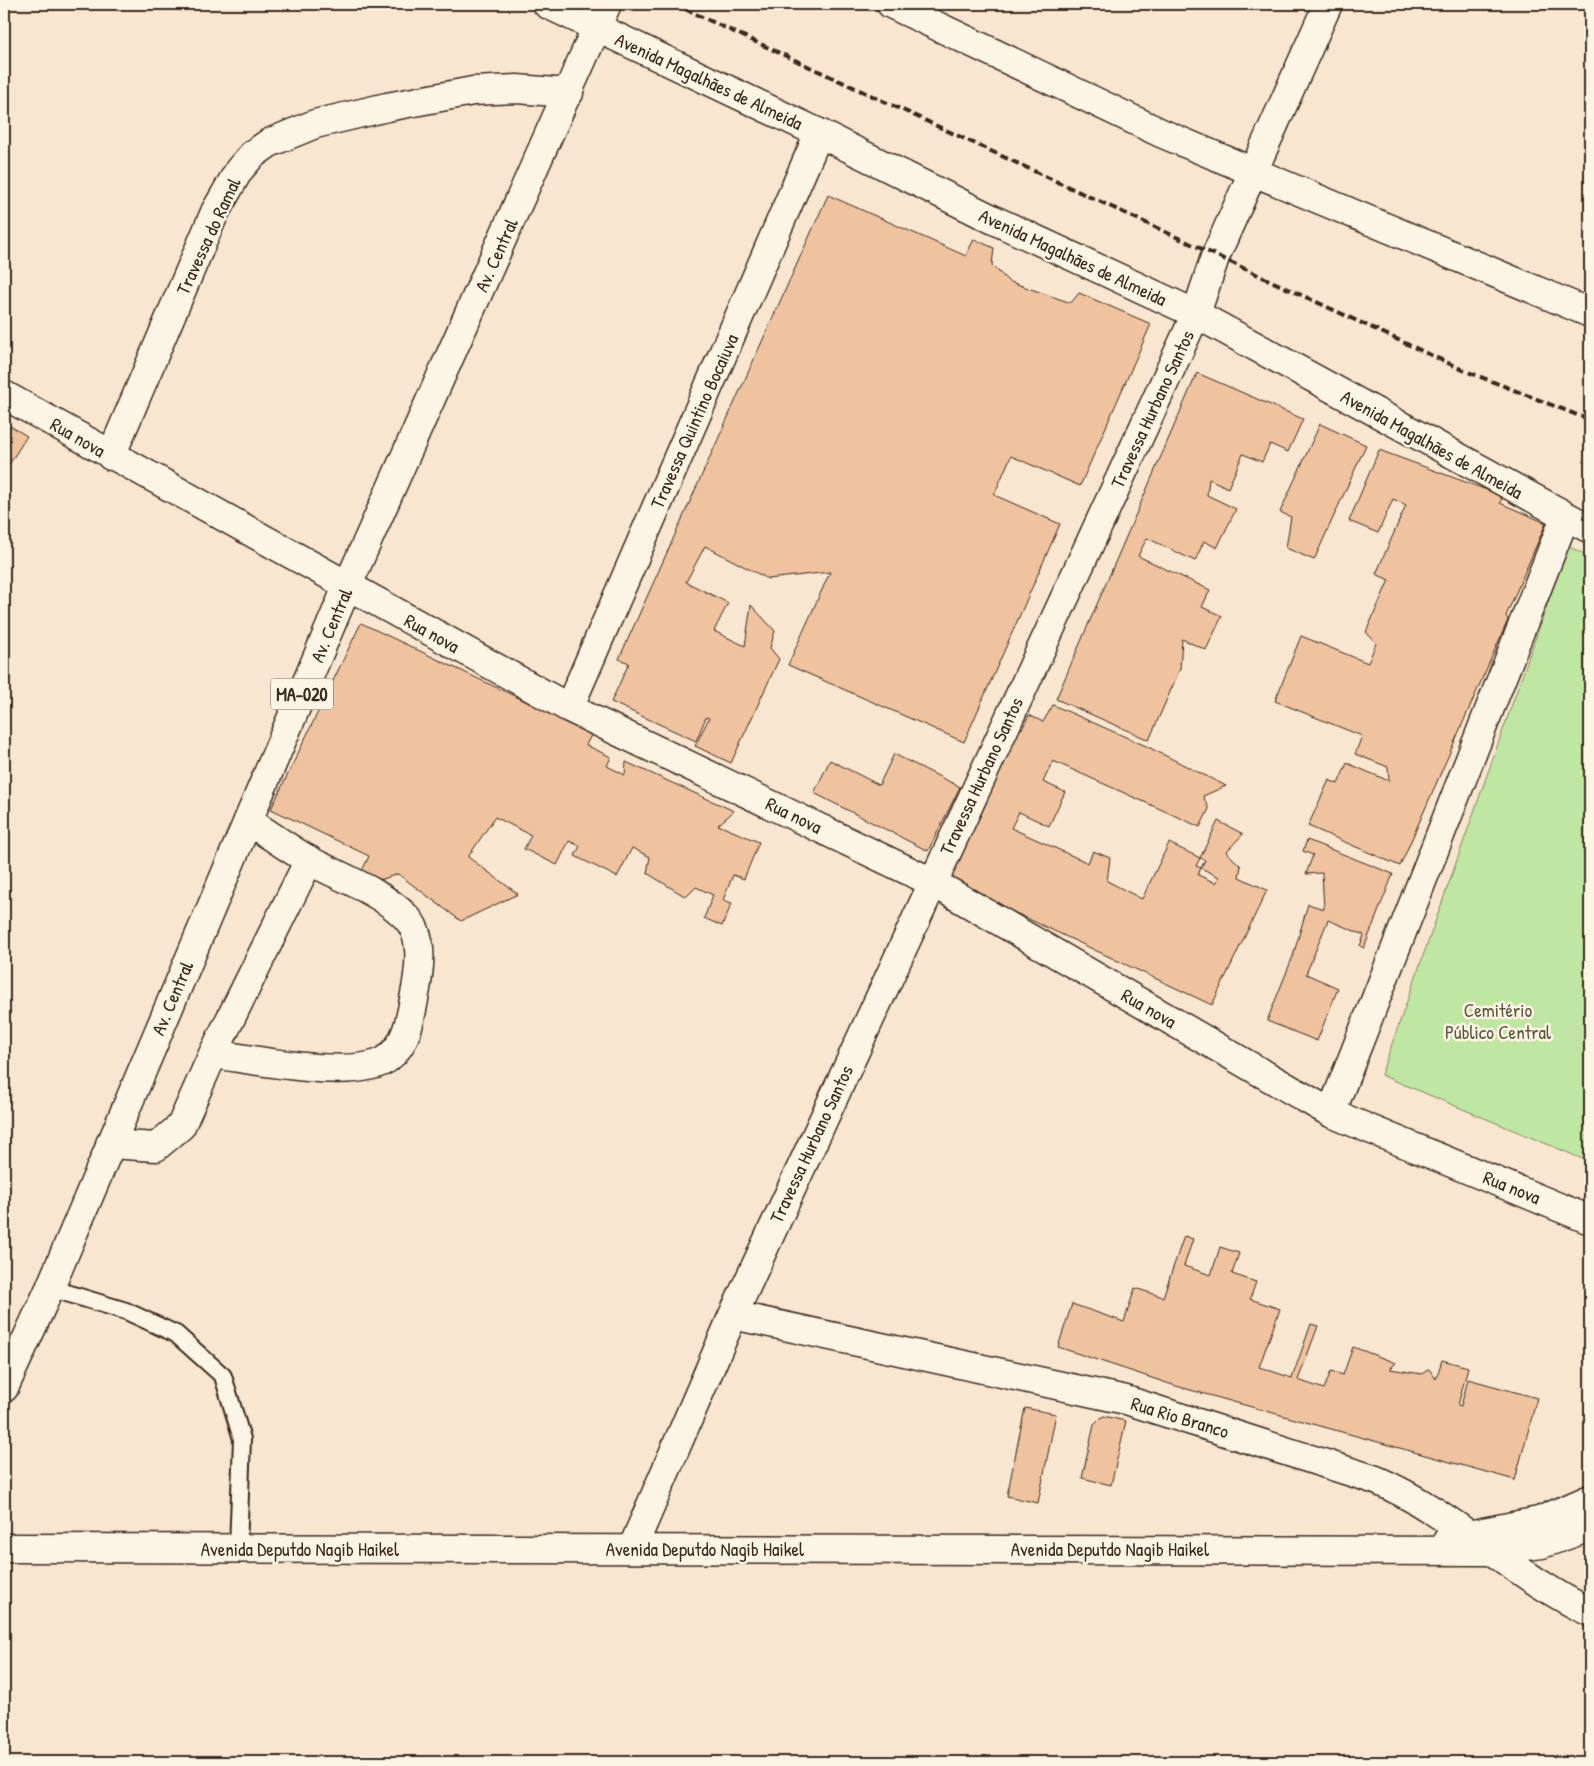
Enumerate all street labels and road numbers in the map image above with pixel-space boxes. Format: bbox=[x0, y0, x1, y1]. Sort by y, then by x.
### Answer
street label: Avenida Magalhães de Almeida bbox=[611, 26, 808, 136]
street label: Travessa do Ramal bbox=[170, 172, 247, 299]
street label: Avenida Magalhães de Almeida bbox=[975, 202, 1172, 312]
street label: Av. Central bbox=[468, 213, 524, 296]
street label: Travessa Hurbano Santos bbox=[1104, 326, 1200, 492]
street label: Travessa Quintino Bocaiuva bbox=[644, 329, 744, 512]
street label: Avenida Magalhães de Almeida bbox=[1336, 383, 1528, 505]
street label: Rua nova bbox=[46, 411, 111, 463]
street label: Av. Central bbox=[304, 583, 359, 666]
street label: Rua nova bbox=[400, 607, 465, 659]
road number: MA-020 bbox=[271, 679, 333, 710]
street label: Travessa Hurbano Santos bbox=[933, 693, 1029, 859]
street label: Rua nova bbox=[762, 790, 827, 840]
street label: Av. Central bbox=[145, 956, 200, 1039]
street label: Rua nova bbox=[1117, 982, 1182, 1034]
street label: Travessa Hurbano Santos bbox=[763, 1061, 859, 1227]
street label: Rua nova bbox=[1480, 1164, 1545, 1210]
street label: Rua Rio Branco bbox=[1128, 1390, 1232, 1444]
street label: Avenida Deputdo Nagib Haikel bbox=[201, 1536, 400, 1562]
street label: Avenida Deputdo Nagib Haikel bbox=[606, 1536, 805, 1562]
street label: Avenida Deputdo Nagib Haikel bbox=[1011, 1536, 1210, 1562]

